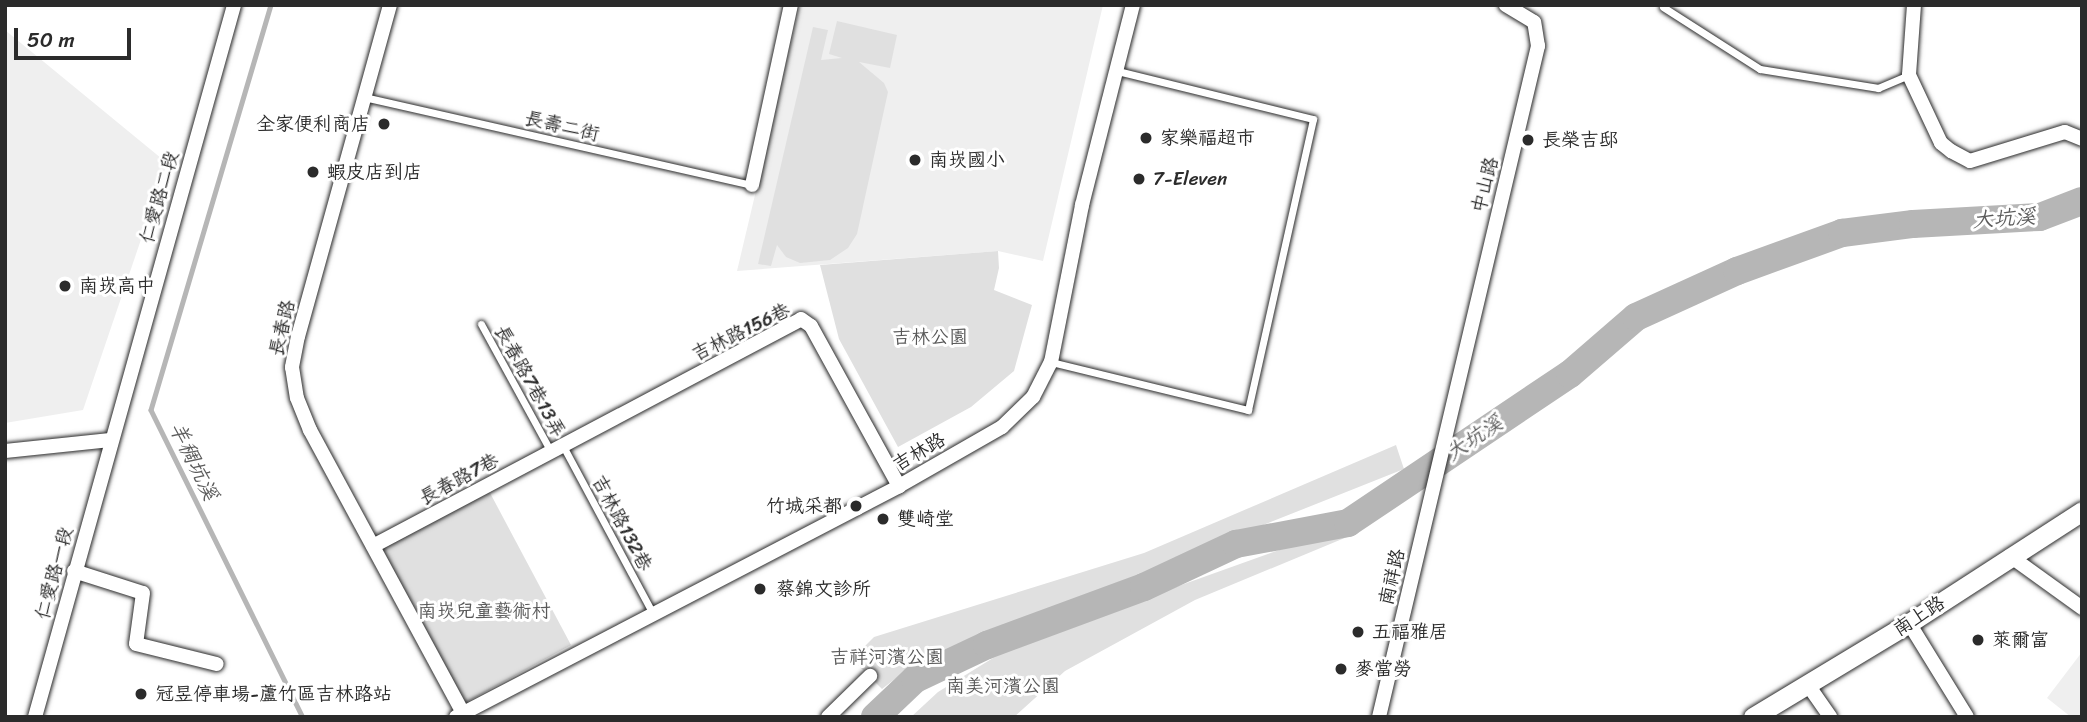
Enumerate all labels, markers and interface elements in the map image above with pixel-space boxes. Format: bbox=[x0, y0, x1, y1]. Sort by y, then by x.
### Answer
scale bar bbox=[18, 14, 135, 58]
text: 50 m bbox=[27, 21, 75, 59]
street label: 長壽二街 bbox=[522, 106, 602, 146]
place label: 全家便利商店 bbox=[256, 113, 370, 135]
marker: 全家便利商店 bbox=[376, 116, 392, 132]
place label: 家樂福超市 bbox=[1160, 127, 1255, 149]
place label: 長榮吉邸 bbox=[1542, 129, 1618, 151]
marker: 家樂福超市 bbox=[1138, 130, 1154, 146]
marker: 長榮吉邸 bbox=[1520, 132, 1536, 148]
street label: 仁愛路二段 bbox=[135, 148, 183, 246]
place label: 南崁國小 bbox=[929, 149, 1005, 171]
marker: 南崁國小 bbox=[907, 152, 923, 168]
street label: 中山路 bbox=[1467, 155, 1503, 215]
place label: 蝦皮店到店 bbox=[327, 161, 422, 183]
marker: 蝦皮店到店 bbox=[305, 164, 321, 180]
place label: 7-Eleven bbox=[1153, 168, 1227, 190]
marker: 7-Eleven bbox=[1131, 171, 1147, 187]
water label: 大坑溪 bbox=[1972, 203, 2036, 233]
place label: 南崁高中 bbox=[79, 275, 155, 297]
marker: 南崁高中 bbox=[57, 278, 73, 294]
street label: 長春路 bbox=[264, 298, 300, 358]
street label: 吉林路156巷 bbox=[688, 298, 794, 366]
street label: 長春路7巷13弄 bbox=[490, 321, 570, 441]
park label: 吉林公園 bbox=[892, 326, 968, 348]
water label: 大坑溪 bbox=[1441, 410, 1507, 466]
water label: 羊稠坑溪 bbox=[164, 418, 224, 504]
street label: 吉林路 bbox=[889, 428, 949, 476]
street label: 長春路7巷 bbox=[415, 449, 503, 509]
street label: 吉林路132巷 bbox=[587, 471, 657, 575]
place label: 竹城采都 bbox=[766, 495, 842, 517]
marker: 竹城采都 bbox=[848, 498, 864, 514]
place label: 雙崎堂 bbox=[897, 508, 954, 530]
marker: 雙崎堂 bbox=[875, 511, 891, 527]
street label: 仁愛路一段 bbox=[31, 524, 77, 622]
street label: 南祥路 bbox=[1374, 547, 1410, 607]
place label: 蔡錦文診所 bbox=[776, 578, 871, 600]
marker: 蔡錦文診所 bbox=[750, 579, 770, 599]
street label: 南上路 bbox=[1889, 591, 1949, 641]
park label: 南崁兒童藝術村 bbox=[418, 600, 550, 622]
place label: 五福雅居 bbox=[1372, 621, 1448, 643]
marker: 五福雅居 bbox=[1350, 624, 1366, 640]
place label: 萊爾富 bbox=[1992, 629, 2049, 651]
marker: 萊爾富 bbox=[1970, 632, 1986, 648]
park label: 吉祥河濱公園 bbox=[830, 646, 944, 668]
place label: 麥當勞 bbox=[1355, 658, 1412, 680]
marker: 麥當勞 bbox=[1333, 661, 1349, 677]
park label: 南美河濱公園 bbox=[946, 675, 1060, 697]
place label: 冠昱停車場-蘆竹區吉林路站 bbox=[155, 683, 392, 705]
marker: 冠昱停車場-蘆竹區吉林路站 bbox=[133, 686, 149, 702]

